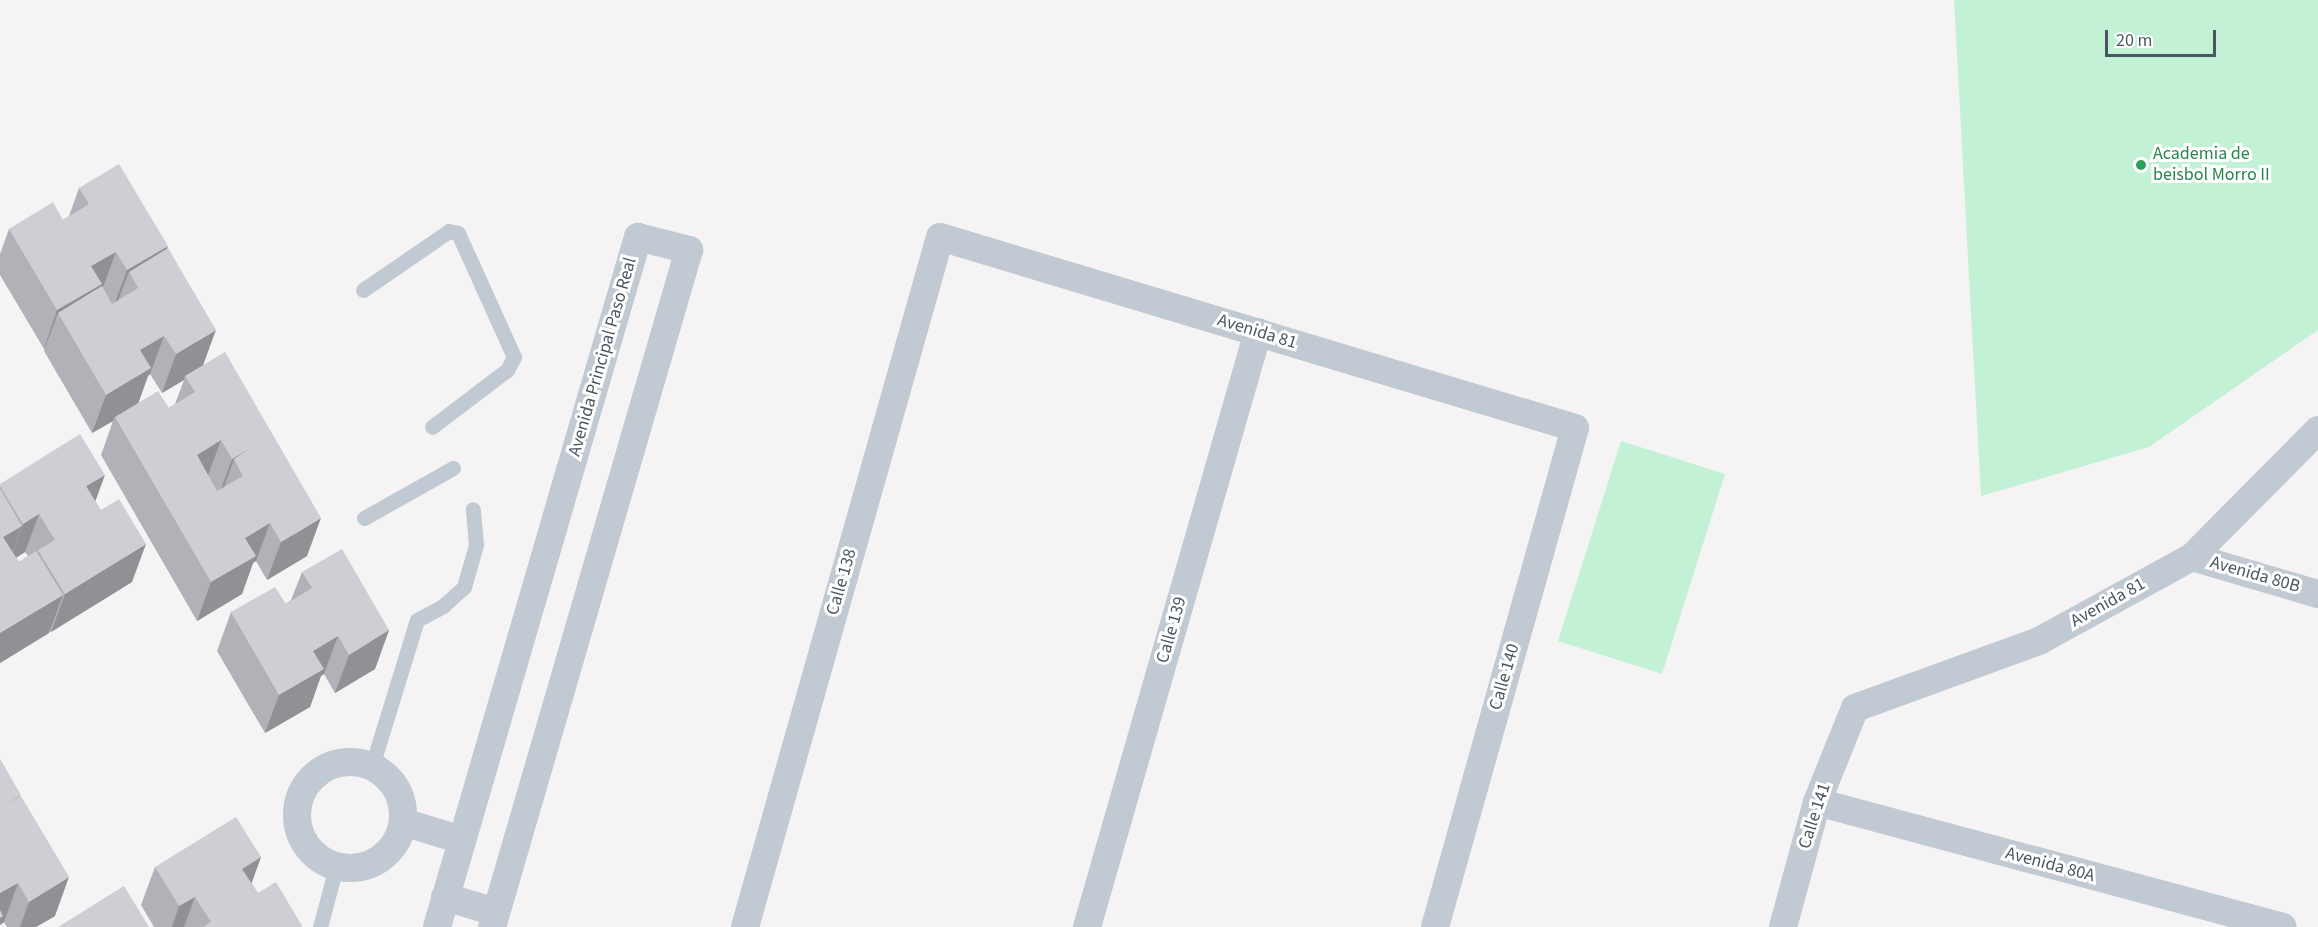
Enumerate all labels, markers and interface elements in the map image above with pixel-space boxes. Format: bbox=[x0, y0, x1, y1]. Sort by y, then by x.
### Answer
scale bar bbox=[2108, 18, 2219, 56]
text: 20 m bbox=[2116, 28, 2152, 53]
place label: Academia de beisbol Morro II bbox=[2153, 144, 2270, 186]
marker: Academia de beisbol Morro II bbox=[2134, 158, 2148, 172]
street label: Avenida Principal Paso Real bbox=[564, 255, 642, 459]
street label: Avenida 81 bbox=[1215, 310, 1299, 354]
street label: Calle 138 bbox=[822, 546, 862, 618]
street label: Avenida 80B bbox=[2208, 552, 2302, 598]
street label: Avenida 81 bbox=[2067, 574, 2149, 632]
street label: Calle 139 bbox=[1152, 594, 1192, 666]
street label: Calle 140 bbox=[1485, 641, 1525, 713]
street label: Calle 141 bbox=[1794, 780, 1836, 852]
street label: Avenida 80A bbox=[2003, 843, 2097, 887]

